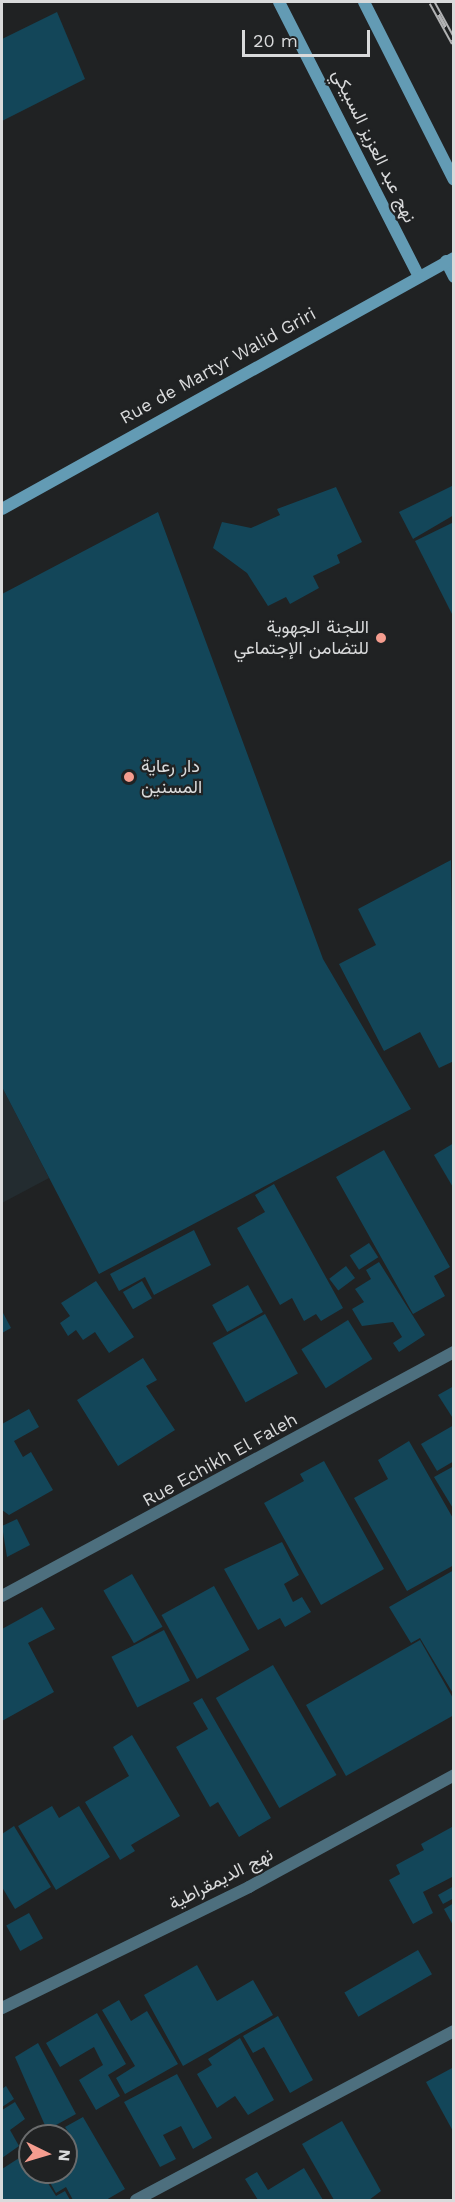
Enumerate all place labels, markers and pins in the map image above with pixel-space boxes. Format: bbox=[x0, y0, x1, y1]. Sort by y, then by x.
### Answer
place label: اللجنة الجهوية للتضامن الإجتماعي bbox=[234, 617, 369, 660]
marker: اللجنة الجهوية للتضامن الإجتماعي bbox=[374, 631, 388, 645]
place label: دار رعاية المسنين bbox=[141, 756, 202, 798]
marker: دار رعاية المسنين bbox=[122, 770, 136, 784]

